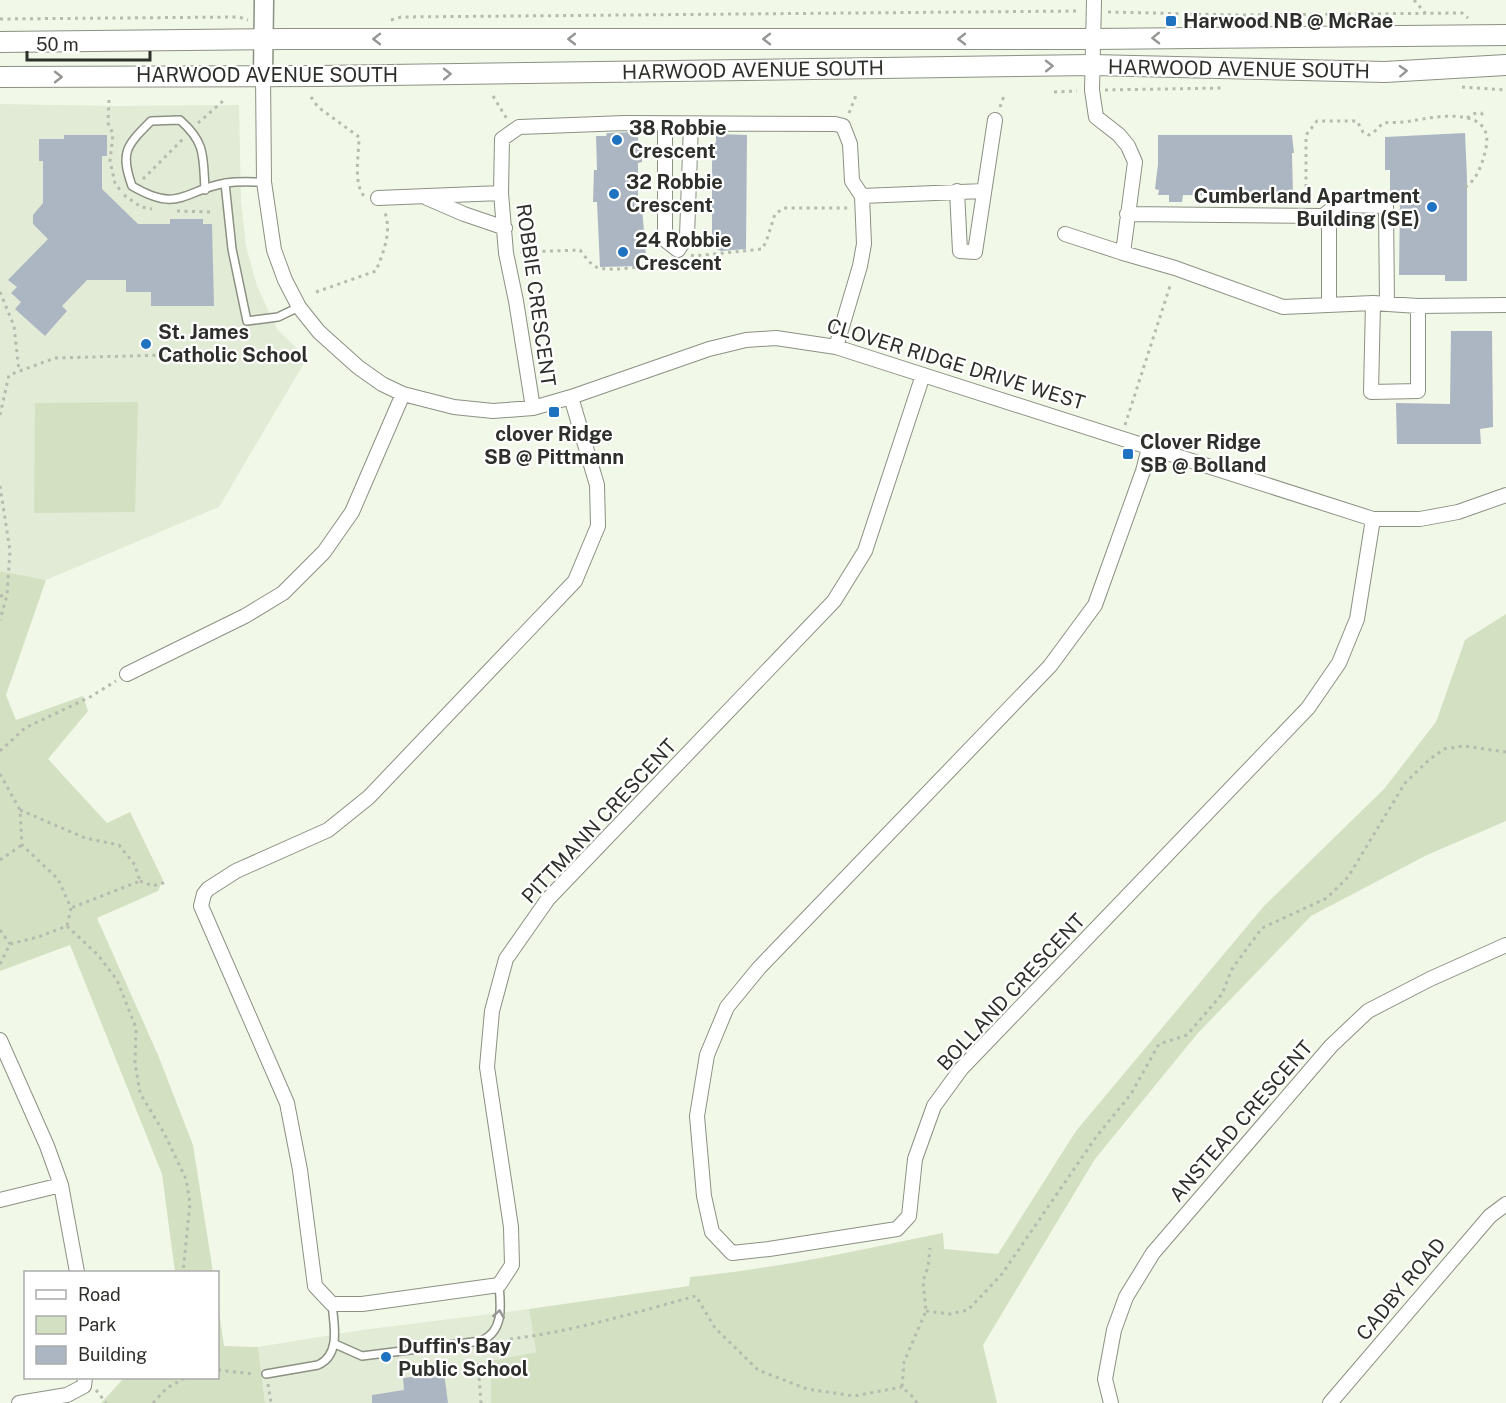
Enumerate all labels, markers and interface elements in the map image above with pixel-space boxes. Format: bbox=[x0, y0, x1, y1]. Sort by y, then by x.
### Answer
place label: Harwood NB @ McRae bbox=[1183, 9, 1393, 33]
marker: Harwood NB @ McRae bbox=[1164, 14, 1178, 28]
scale bar bbox=[27, 24, 150, 62]
one-way arrow bbox=[1152, 32, 1161, 44]
one-way arrow bbox=[373, 33, 382, 45]
one-way arrow bbox=[568, 33, 577, 45]
one-way arrow bbox=[763, 33, 772, 45]
one-way arrow bbox=[958, 33, 967, 45]
text: 50 m bbox=[36, 34, 79, 55]
street label: HARWOOD AVENUE SOUTH bbox=[1108, 55, 1370, 83]
street label: HARWOOD AVENUE SOUTH bbox=[622, 56, 884, 84]
one-way arrow bbox=[1045, 60, 1054, 72]
street label: HARWOOD AVENUE SOUTH bbox=[136, 63, 398, 87]
one-way arrow bbox=[1398, 65, 1407, 78]
one-way arrow bbox=[443, 68, 452, 80]
one-way arrow bbox=[54, 70, 63, 83]
place label: 38 Robbie Crescent bbox=[629, 116, 726, 163]
marker: 38 Robbie Crescent bbox=[610, 133, 624, 147]
place label: 32 Robbie Crescent bbox=[626, 170, 723, 217]
place label: Cumberland Apartment Building (SE) bbox=[1194, 184, 1420, 231]
marker: 32 Robbie Crescent bbox=[607, 187, 621, 201]
marker: Cumberland Apartment Building (SE) bbox=[1425, 200, 1439, 214]
street label: ROBBIE CRESCENT bbox=[511, 202, 561, 388]
place label: 24 Robbie Crescent bbox=[635, 228, 732, 275]
marker: 24 Robbie Crescent bbox=[616, 245, 630, 259]
street label: CLOVER RIDGE DRIVE WEST bbox=[824, 313, 1088, 415]
place label: St. James Catholic School bbox=[158, 320, 308, 367]
marker: St. James Catholic School bbox=[139, 337, 153, 351]
marker: clover Ridge SB @ Pittmann bbox=[547, 405, 561, 419]
place label: clover Ridge SB @ Pittmann bbox=[484, 422, 624, 469]
place label: Clover Ridge SB @ Bolland bbox=[1140, 430, 1266, 477]
marker: Clover Ridge SB @ Bolland bbox=[1121, 447, 1135, 461]
street label: PITTMANN CRESCENT bbox=[517, 734, 681, 908]
street label: BOLLAND CRESCENT bbox=[932, 909, 1090, 1075]
street label: ANSTEAD CRESCENT bbox=[1164, 1035, 1318, 1206]
street label: CADBY ROAD bbox=[1351, 1233, 1451, 1345]
legend bbox=[24, 1271, 219, 1379]
text: Road bbox=[78, 1284, 121, 1305]
one-way arrow bbox=[493, 1309, 505, 1319]
text: Park bbox=[78, 1314, 116, 1335]
place label: Duffin's Bay Public School bbox=[398, 1334, 528, 1381]
text: Building bbox=[78, 1344, 147, 1365]
marker: Duffin's Bay Public School bbox=[379, 1350, 393, 1364]

